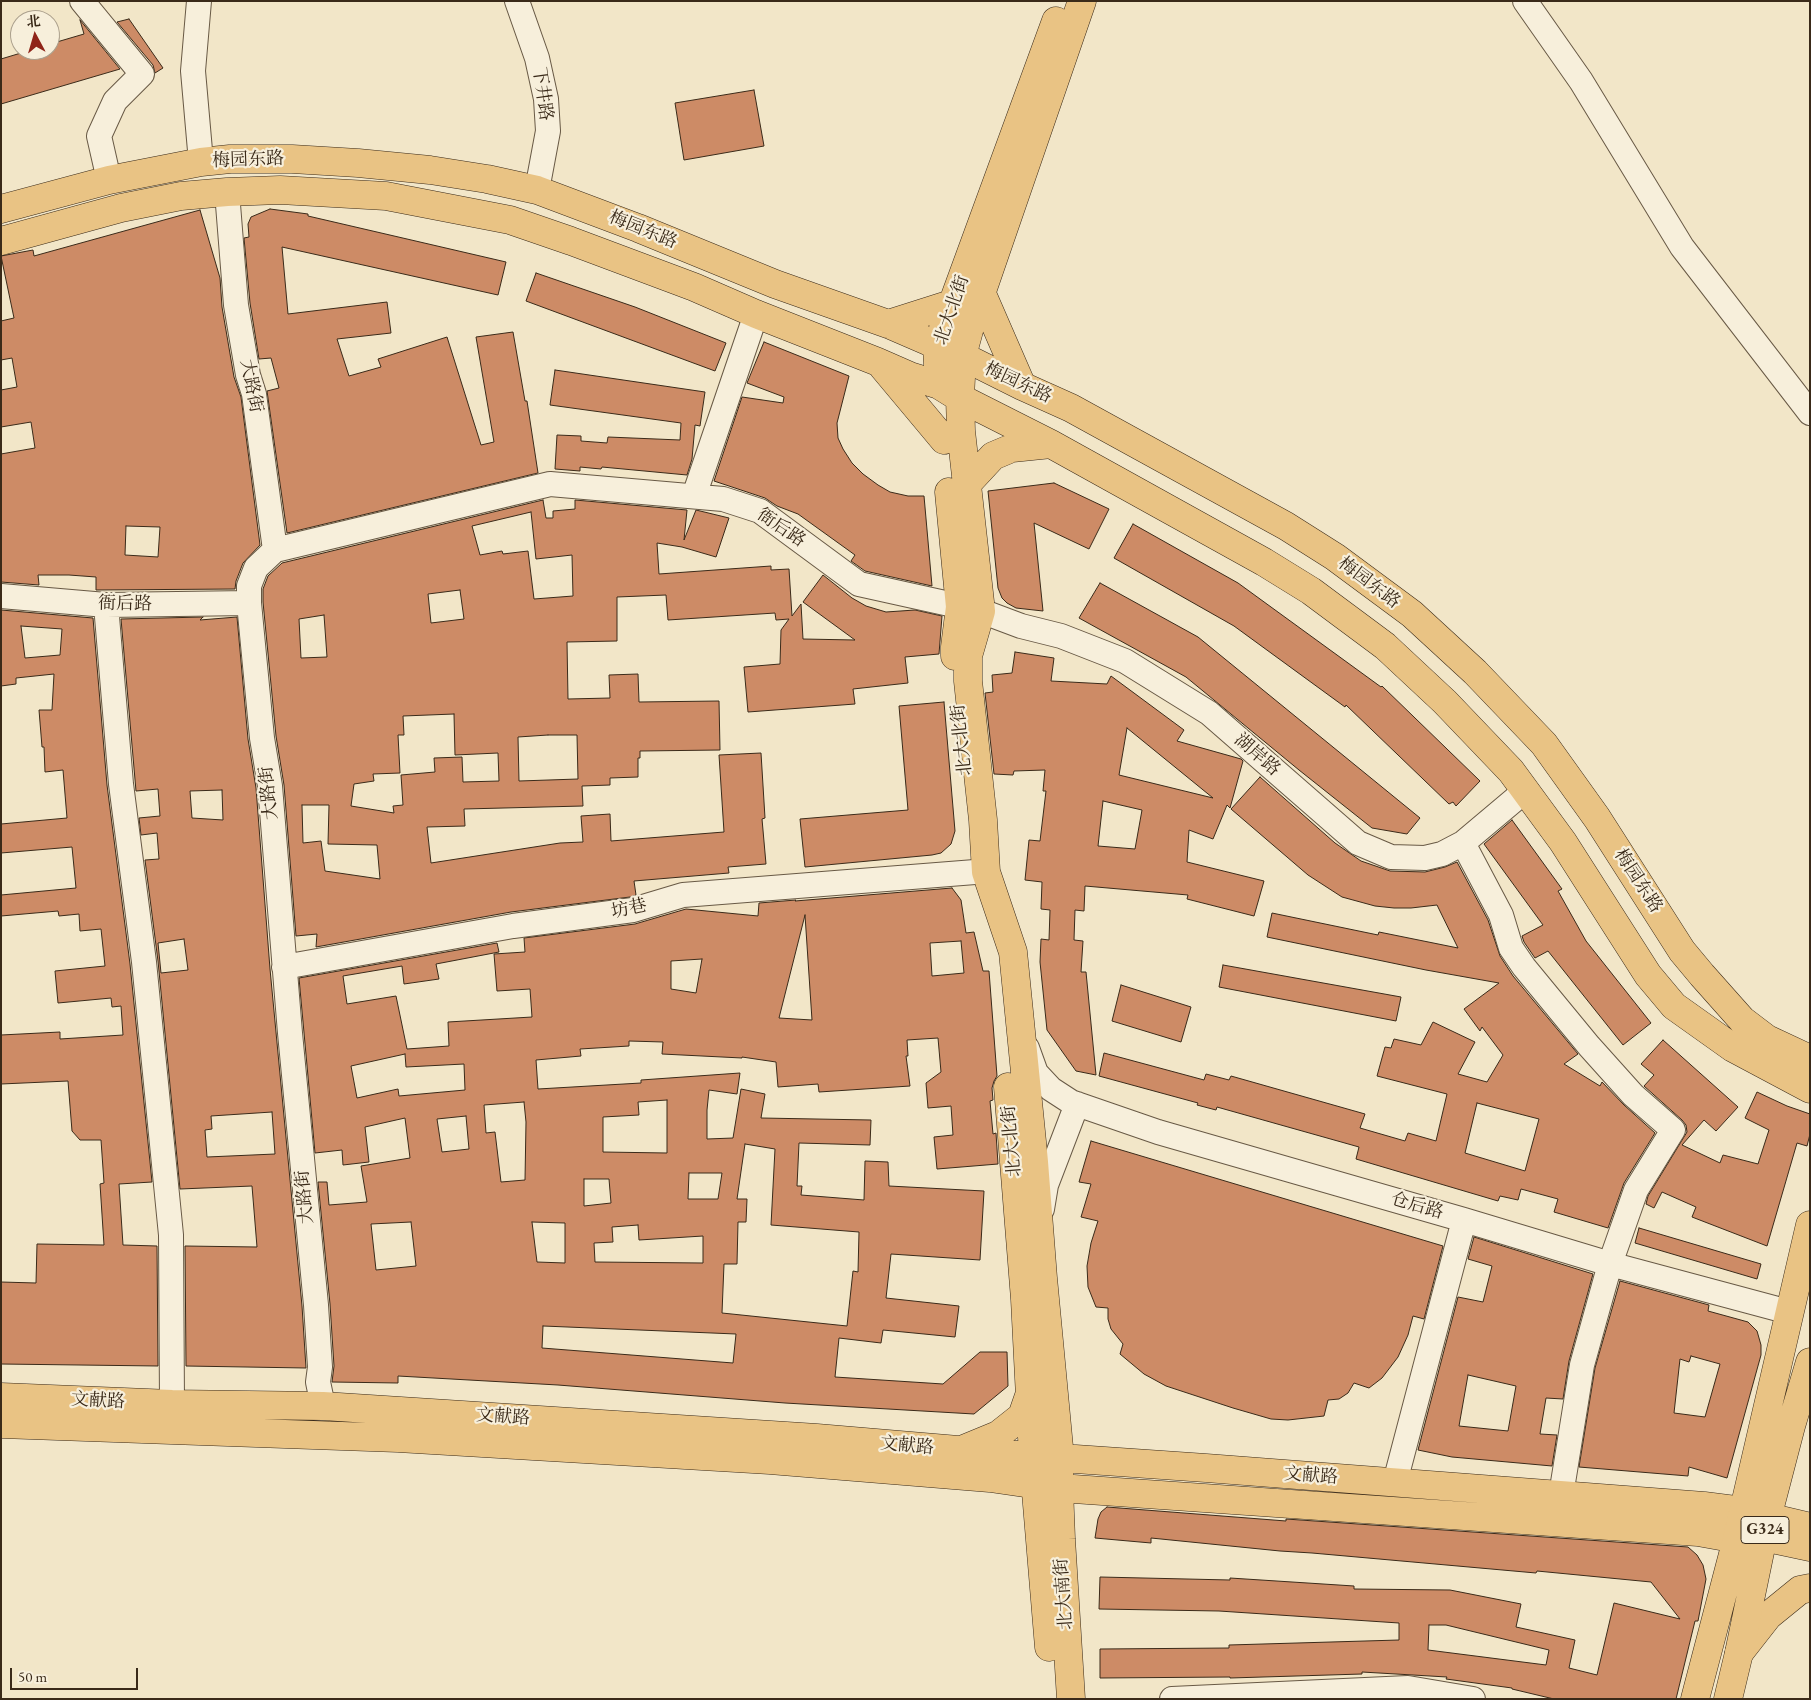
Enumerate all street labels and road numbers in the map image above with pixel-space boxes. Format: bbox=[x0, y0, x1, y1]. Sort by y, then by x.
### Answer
street label: 下井路 bbox=[528, 66, 556, 122]
street label: 梅园东路 bbox=[212, 148, 284, 172]
street label: 梅园东路 bbox=[606, 207, 680, 253]
street label: 北大北街 bbox=[930, 272, 974, 348]
street label: 大路街 bbox=[235, 357, 267, 415]
street label: 梅园东路 bbox=[981, 358, 1055, 408]
street label: 衙后路 bbox=[753, 504, 809, 552]
street label: 梅园东路 bbox=[1334, 553, 1404, 613]
street label: 衙后路 bbox=[98, 593, 152, 615]
street label: 北大北街 bbox=[947, 703, 977, 777]
street label: 湖岸路 bbox=[1230, 729, 1284, 781]
street label: 大路街 bbox=[255, 765, 283, 821]
street label: 梅园东路 bbox=[1609, 845, 1667, 917]
street label: 坊巷 bbox=[609, 895, 649, 923]
street label: 北大北街 bbox=[998, 1104, 1026, 1178]
street label: 大路街 bbox=[292, 1169, 318, 1225]
street label: 仓后路 bbox=[1388, 1188, 1446, 1224]
street label: 文献路 bbox=[70, 1389, 126, 1413]
street label: 文献路 bbox=[475, 1404, 531, 1430]
street label: 文献路 bbox=[879, 1433, 935, 1459]
street label: 文献路 bbox=[1283, 1463, 1339, 1489]
road number: G324 bbox=[1741, 1516, 1789, 1544]
street label: 北大南街 bbox=[1051, 1557, 1077, 1631]

